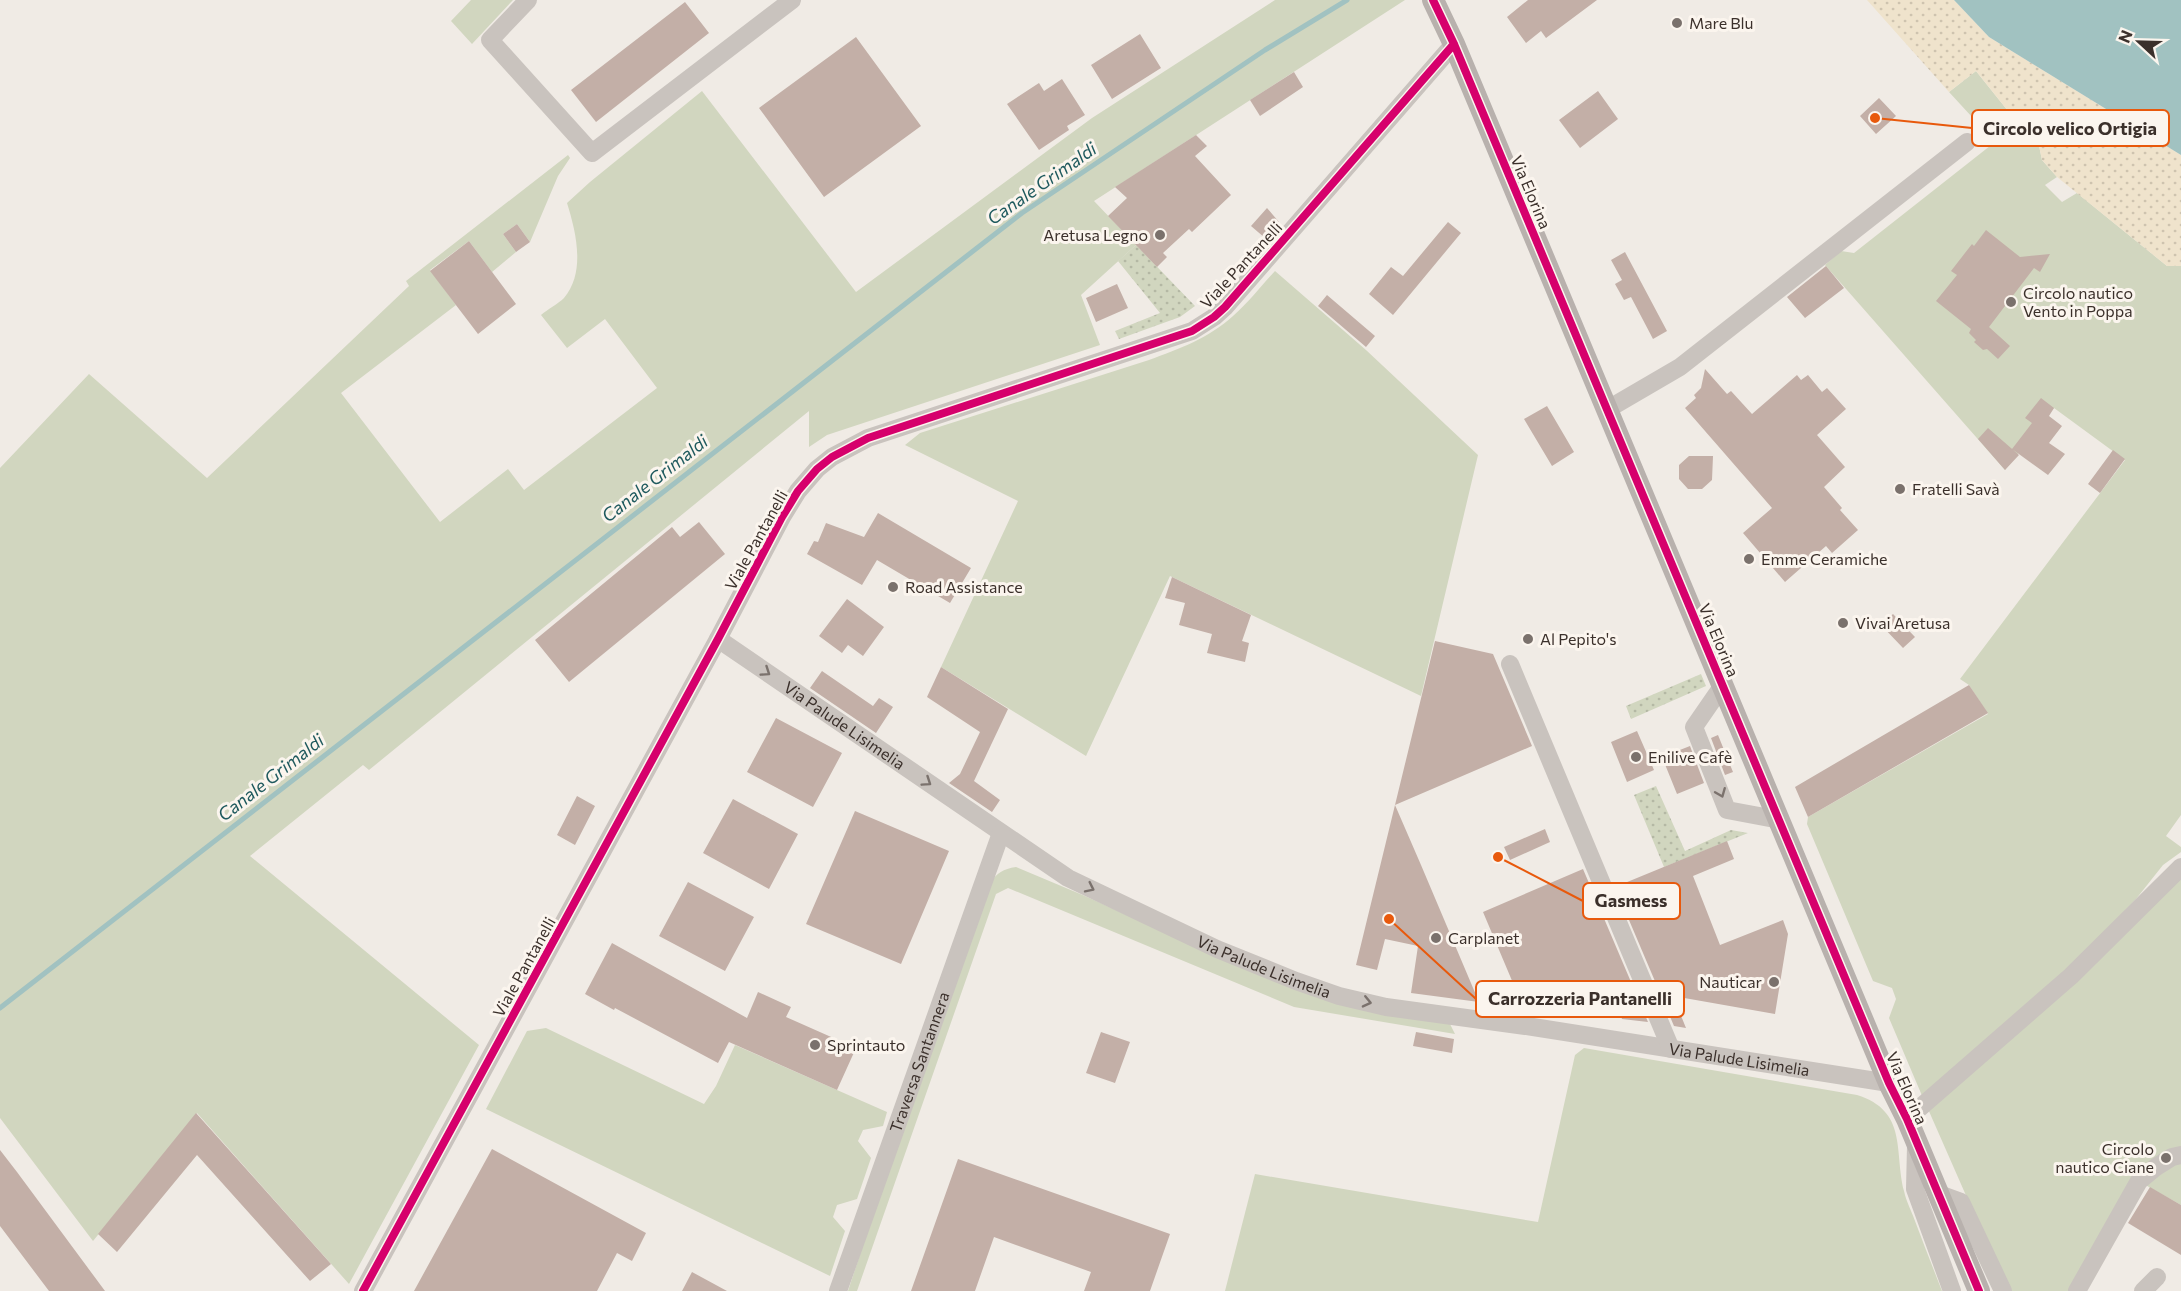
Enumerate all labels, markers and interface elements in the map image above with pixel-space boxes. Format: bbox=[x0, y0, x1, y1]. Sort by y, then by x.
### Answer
north arrow bbox=[2109, 12, 2169, 72]
place label: Mare Blu bbox=[1689, 13, 1753, 32]
marker: Mare Blu bbox=[1670, 16, 1684, 30]
text: N bbox=[2114, 27, 2136, 45]
callout: Circolo velico Ortigia bbox=[1972, 110, 2169, 146]
text: Circolo velico Ortigia bbox=[1983, 117, 2157, 139]
water label: Canale Grimaldi bbox=[982, 136, 1102, 229]
street label: Via Elorina bbox=[1508, 152, 1555, 231]
street label: Viale Pantanelli bbox=[1196, 217, 1286, 312]
place label: Aretusa Legno bbox=[1043, 225, 1148, 244]
marker: Aretusa Legno bbox=[1153, 228, 1167, 242]
place label: Circolo nautico Vento in Poppa bbox=[2023, 283, 2133, 320]
marker: Circolo nautico Vento in Poppa bbox=[2004, 295, 2018, 309]
water label: Canale Grimaldi bbox=[597, 429, 713, 527]
place label: Fratelli Savà bbox=[1912, 479, 2000, 498]
marker: Fratelli Savà bbox=[1893, 482, 1907, 496]
street label: Viale Pantanelli bbox=[720, 486, 791, 593]
place label: Emme Ceramiche bbox=[1761, 549, 1888, 568]
marker: Emme Ceramiche bbox=[1742, 552, 1756, 566]
place label: Road Assistance bbox=[905, 577, 1023, 596]
marker: Road Assistance bbox=[886, 580, 900, 594]
street label: Via Elorina bbox=[1696, 600, 1743, 679]
place label: Vivai Aretusa bbox=[1855, 613, 1950, 632]
marker: Vivai Aretusa bbox=[1836, 616, 1850, 630]
place label: Al Pepito's bbox=[1540, 629, 1616, 648]
marker: Al Pepito's bbox=[1521, 632, 1535, 646]
one-way arrow bbox=[759, 665, 770, 676]
street label: Via Palude Lisimelia bbox=[780, 677, 909, 773]
water label: Canale Grimaldi bbox=[213, 728, 329, 826]
place label: Enilive Cafè bbox=[1648, 747, 1732, 766]
marker: Enilive Cafè bbox=[1629, 750, 1643, 764]
one-way arrow bbox=[921, 775, 931, 787]
one-way arrow bbox=[1713, 787, 1726, 797]
one-way arrow bbox=[1084, 881, 1095, 893]
callout: Gasmess bbox=[1583, 883, 1680, 919]
text: Gasmess bbox=[1595, 889, 1667, 911]
street label: Viale Pantanelli bbox=[488, 913, 559, 1020]
place label: Carplanet bbox=[1448, 928, 1520, 947]
street label: Via Palude Lisimelia bbox=[1194, 931, 1333, 1001]
marker: Carplanet bbox=[1429, 931, 1443, 945]
place label: Nauticar bbox=[1699, 972, 1763, 991]
marker: Nauticar bbox=[1767, 975, 1781, 989]
callout: Carrozzeria Pantanelli bbox=[1476, 981, 1684, 1017]
text: Carrozzeria Pantanelli bbox=[1488, 987, 1672, 1009]
street label: Traversa Santannera bbox=[885, 989, 953, 1135]
one-way arrow bbox=[1362, 995, 1372, 1008]
place label: Sprintauto bbox=[827, 1035, 905, 1054]
marker: Sprintauto bbox=[808, 1038, 822, 1052]
street label: Via Palude Lisimelia bbox=[1667, 1038, 1811, 1079]
street label: Via Elorina bbox=[1883, 1048, 1932, 1127]
place label: Circolo nautico Ciane bbox=[2055, 1139, 2154, 1176]
marker: Circolo nautico Ciane bbox=[2159, 1151, 2173, 1165]

